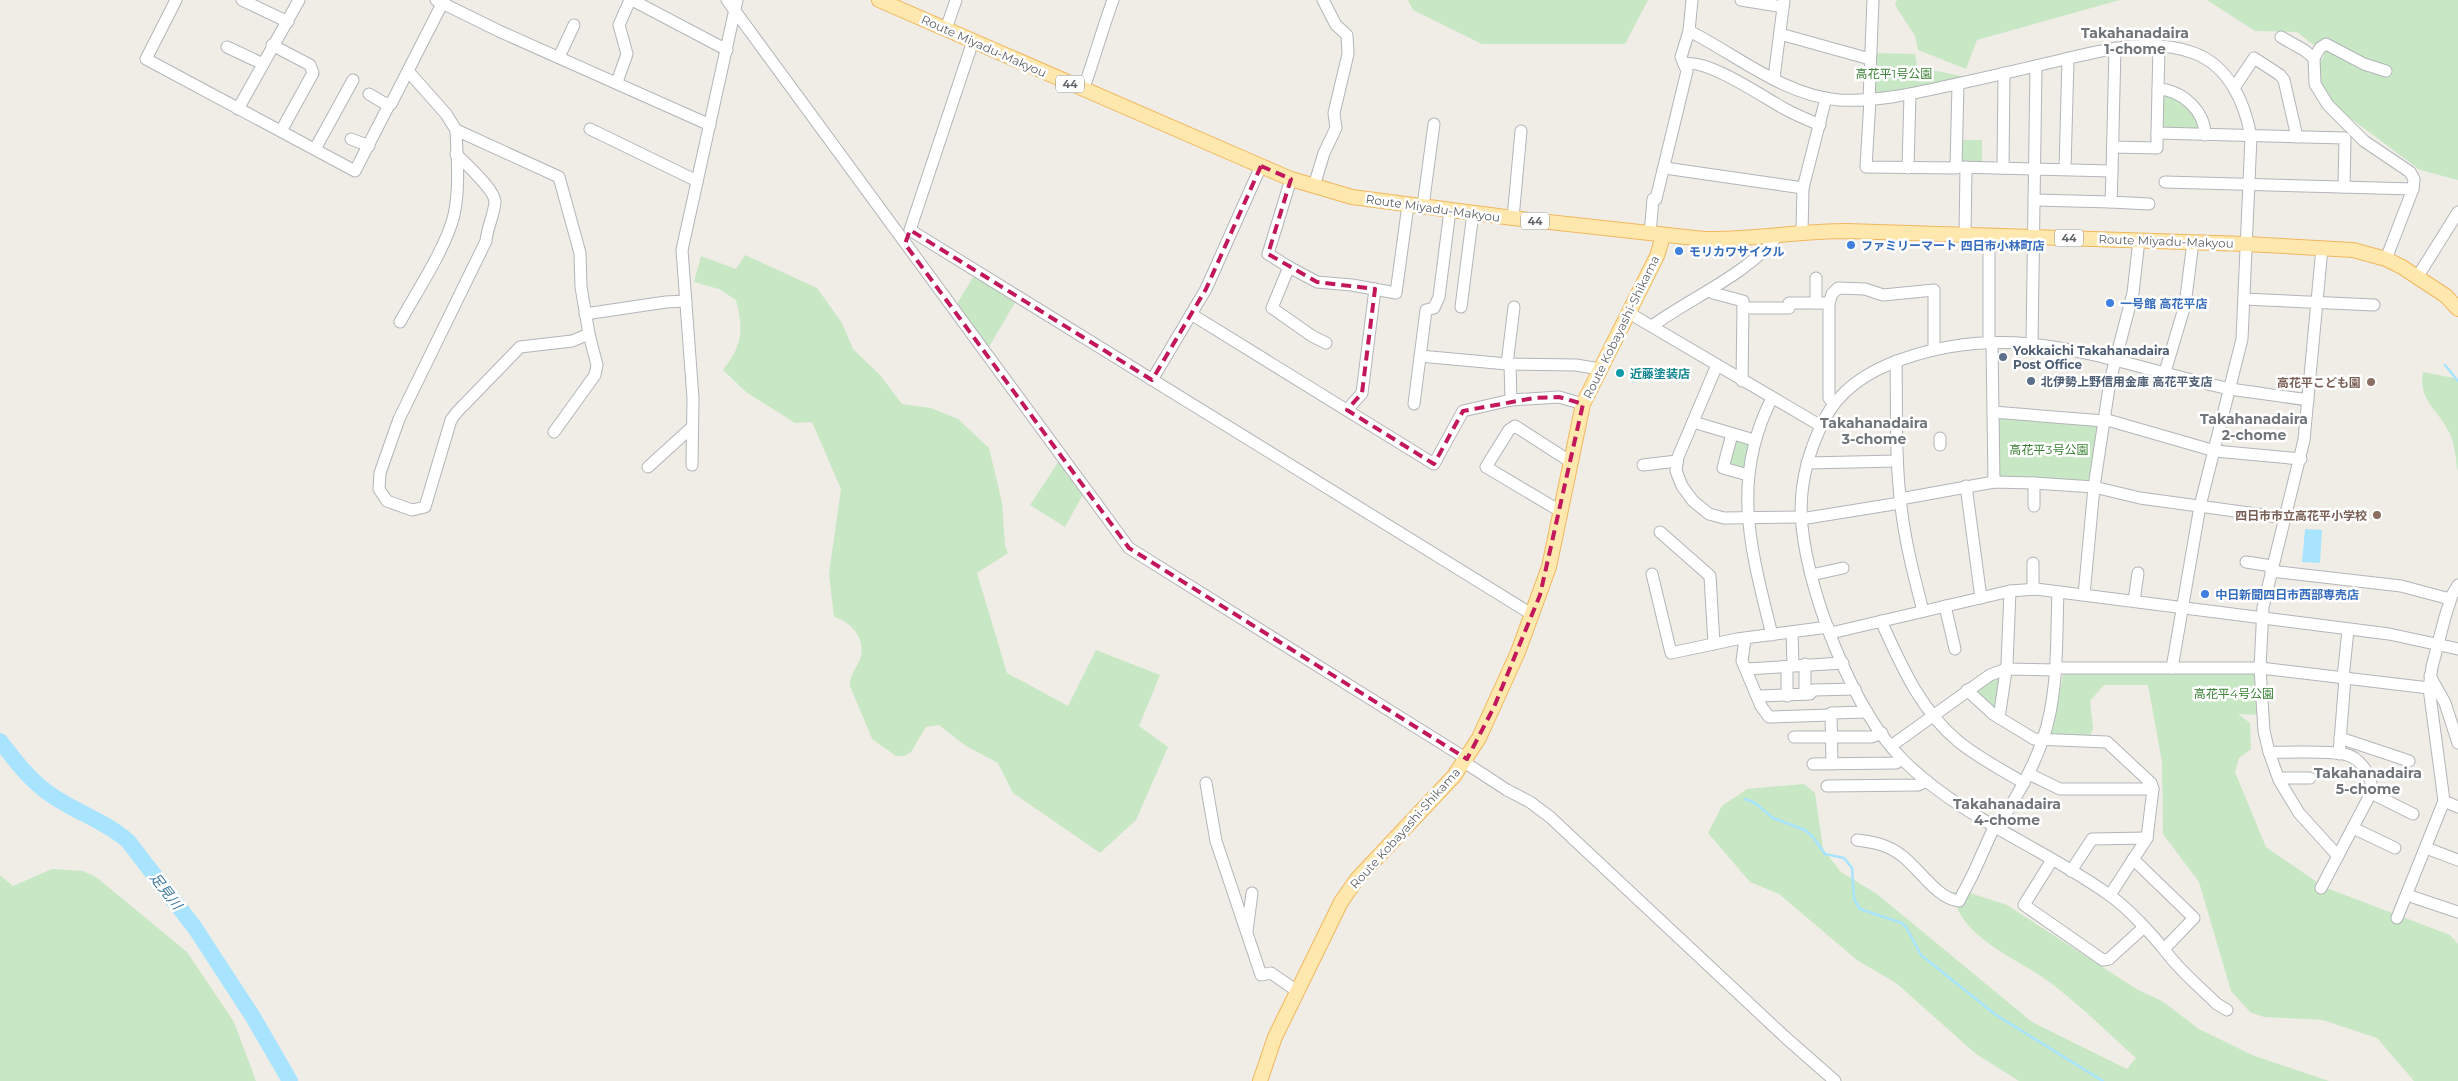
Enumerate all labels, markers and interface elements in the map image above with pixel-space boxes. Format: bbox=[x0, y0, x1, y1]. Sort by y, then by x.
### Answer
street label: Route Miyadu-Makyou bbox=[919, 12, 1049, 80]
district label: Takahanadaira 1-chome bbox=[2081, 24, 2189, 58]
park label: 高花平1号公園 bbox=[1856, 66, 1932, 81]
road number: 44 bbox=[1056, 76, 1084, 92]
street label: Route Miyadu-Makyou bbox=[1365, 191, 1501, 225]
road number: 44 bbox=[1521, 212, 1549, 230]
road number: 44 bbox=[2055, 230, 2083, 247]
street label: Route Miyadu-Makyou bbox=[2098, 231, 2234, 251]
place label: ファミリーマート 四日市小林町店 bbox=[1861, 238, 2044, 253]
marker: ファミリーマート 四日市小林町店 bbox=[1845, 239, 1857, 251]
place label: モリカワサイクル bbox=[1689, 244, 1784, 259]
marker: モリカワサイクル bbox=[1673, 245, 1685, 257]
street label: Route Kobayashi-Shikama bbox=[1580, 253, 1662, 401]
place label: 一号館 高花平店 bbox=[2120, 296, 2207, 311]
marker: 一号館 高花平店 bbox=[2104, 297, 2116, 309]
place label: Yokkaichi Takahanadaira Post Office bbox=[2012, 343, 2170, 372]
marker: Yokkaichi Takahanadaira Post Office bbox=[1997, 351, 2009, 363]
place label: 近藤塗装店 bbox=[1630, 366, 1690, 381]
marker: 近藤塗装店 bbox=[1614, 367, 1626, 379]
place label: 北伊勢上野信用金庫 高花平支店 bbox=[2041, 374, 2212, 389]
marker: 北伊勢上野信用金庫 高花平支店 bbox=[2025, 375, 2037, 387]
place label: 高花平こども園 bbox=[2277, 375, 2361, 390]
marker: 高花平こども園 bbox=[2365, 376, 2377, 388]
district label: Takahanadaira 2-chome bbox=[2200, 410, 2308, 444]
district label: Takahanadaira 3-chome bbox=[1820, 414, 1928, 448]
park label: 高花平3号公園 bbox=[2010, 442, 2088, 457]
place label: 四日市市立高花平小学校 bbox=[2235, 508, 2367, 523]
marker: 四日市市立高花平小学校 bbox=[2371, 509, 2383, 521]
place label: 中日新聞四日市西部専売店 bbox=[2215, 587, 2359, 602]
marker: 中日新聞四日市西部専売店 bbox=[2199, 588, 2211, 600]
park label: 高花平4号公園 bbox=[2194, 686, 2274, 701]
street label: Route Kobayashi-Shikama bbox=[1347, 764, 1463, 892]
district label: Takahanadaira 5-chome bbox=[2314, 764, 2422, 798]
district label: Takahanadaira 4-chome bbox=[1953, 795, 2061, 829]
water label: 足見川 bbox=[146, 869, 187, 915]

